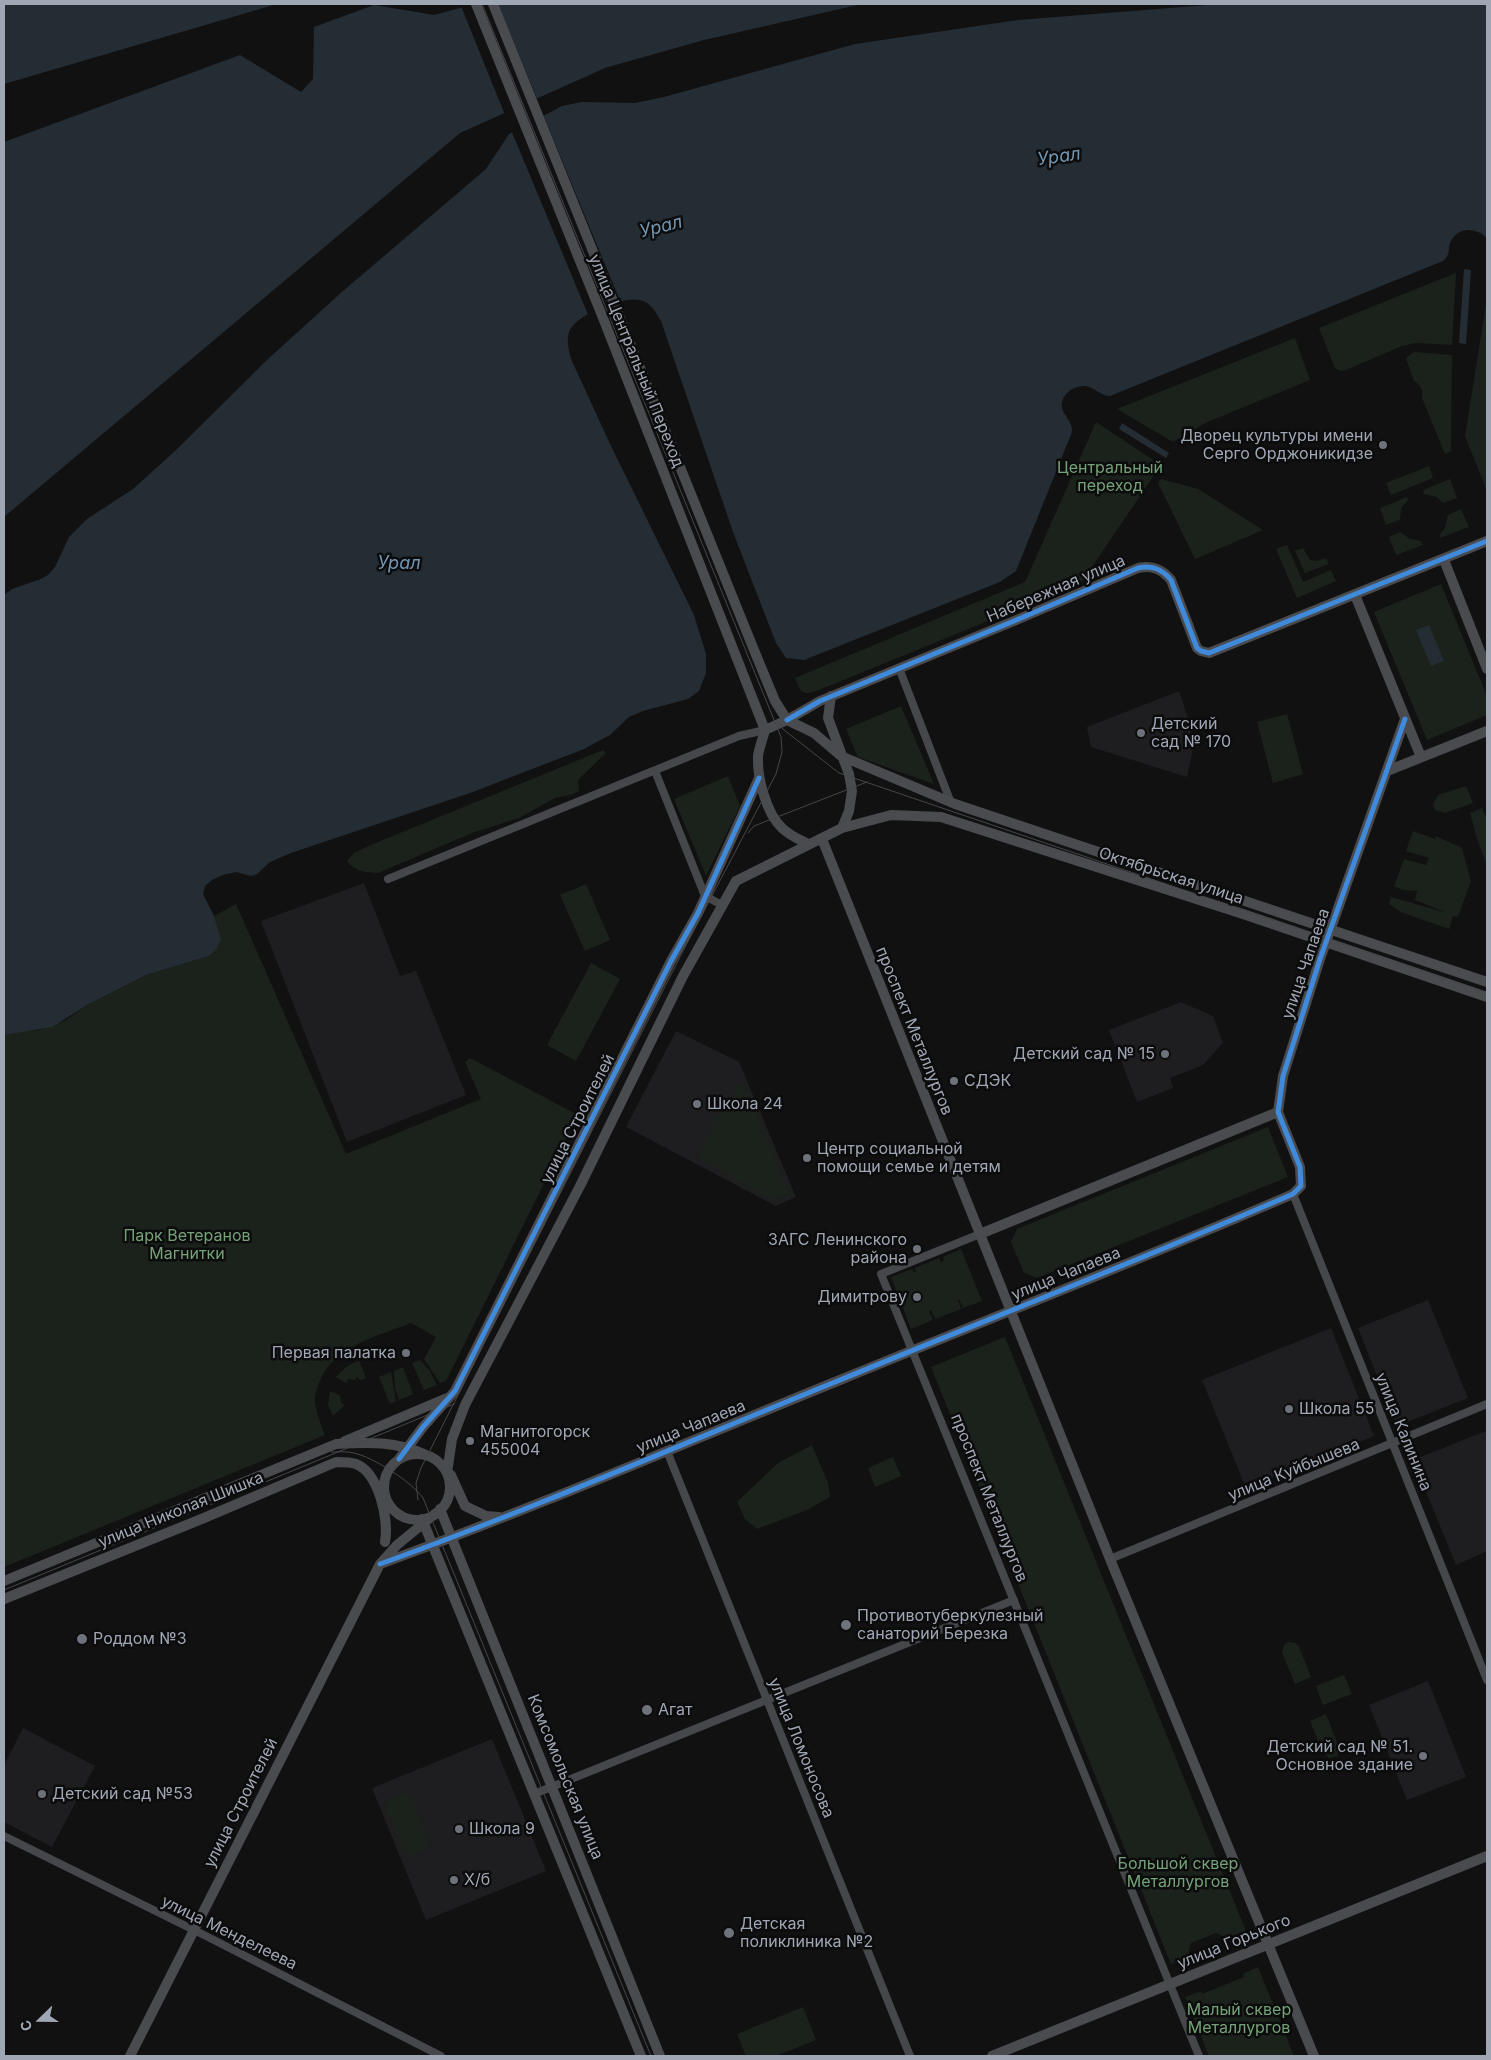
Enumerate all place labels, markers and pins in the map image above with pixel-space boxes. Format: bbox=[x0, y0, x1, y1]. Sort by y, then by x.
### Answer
place label: Дворец культуры имени Серго Орджоникидзе bbox=[1181, 426, 1373, 464]
marker: Дворец культуры имени Серго Орджоникидзе bbox=[1377, 439, 1389, 451]
place label: Детский сад № 170 bbox=[1151, 714, 1231, 752]
marker: Детский сад № 170 bbox=[1135, 727, 1147, 739]
place label: Детский сад № 15 bbox=[1013, 1044, 1155, 1064]
marker: Детский сад № 15 bbox=[1159, 1048, 1171, 1060]
place label: СДЭК bbox=[964, 1071, 1011, 1091]
marker: СДЭК bbox=[948, 1075, 960, 1087]
place label: Школа 24 bbox=[707, 1094, 783, 1114]
marker: Школа 24 bbox=[691, 1098, 703, 1110]
place label: Центр социальной помощи семье и детям bbox=[817, 1139, 1001, 1177]
marker: Центр социальной помощи семье и детям bbox=[801, 1152, 813, 1164]
place label: ЗАГС Ленинского района bbox=[768, 1230, 907, 1268]
marker: ЗАГС Ленинского района bbox=[911, 1243, 923, 1255]
place label: Димитрову bbox=[818, 1287, 907, 1307]
marker: Димитрову bbox=[911, 1291, 923, 1303]
place label: Первая палатка bbox=[272, 1343, 396, 1363]
marker: Первая палатка bbox=[400, 1347, 412, 1359]
place label: Школа 55 bbox=[1299, 1399, 1374, 1419]
marker: Школа 55 bbox=[1283, 1403, 1295, 1415]
place label: Магнитогорск 455004 bbox=[480, 1422, 590, 1460]
marker: Магнитогорск 455004 bbox=[464, 1435, 476, 1447]
place label: Противотуберкулезный санаторий Березка bbox=[857, 1606, 1043, 1644]
marker: Противотуберкулезный санаторий Березка bbox=[839, 1618, 853, 1632]
place label: Роддом №3 bbox=[93, 1629, 187, 1649]
marker: Роддом №3 bbox=[75, 1632, 89, 1646]
place label: Агат bbox=[658, 1700, 692, 1720]
marker: Агат bbox=[640, 1703, 654, 1717]
place label: Детский сад № 51. Основное здание bbox=[1266, 1737, 1413, 1775]
marker: Детский сад № 51. Основное здание bbox=[1417, 1750, 1429, 1762]
place label: Детский сад №53 bbox=[52, 1784, 193, 1804]
marker: Детский сад №53 bbox=[36, 1788, 48, 1800]
place label: Школа 9 bbox=[469, 1819, 535, 1839]
marker: Школа 9 bbox=[453, 1823, 465, 1835]
place label: Х/б bbox=[464, 1870, 490, 1890]
marker: Х/б bbox=[448, 1874, 460, 1886]
place label: Детская поликлиника №2 bbox=[740, 1914, 873, 1952]
marker: Детская поликлиника №2 bbox=[722, 1926, 736, 1940]

